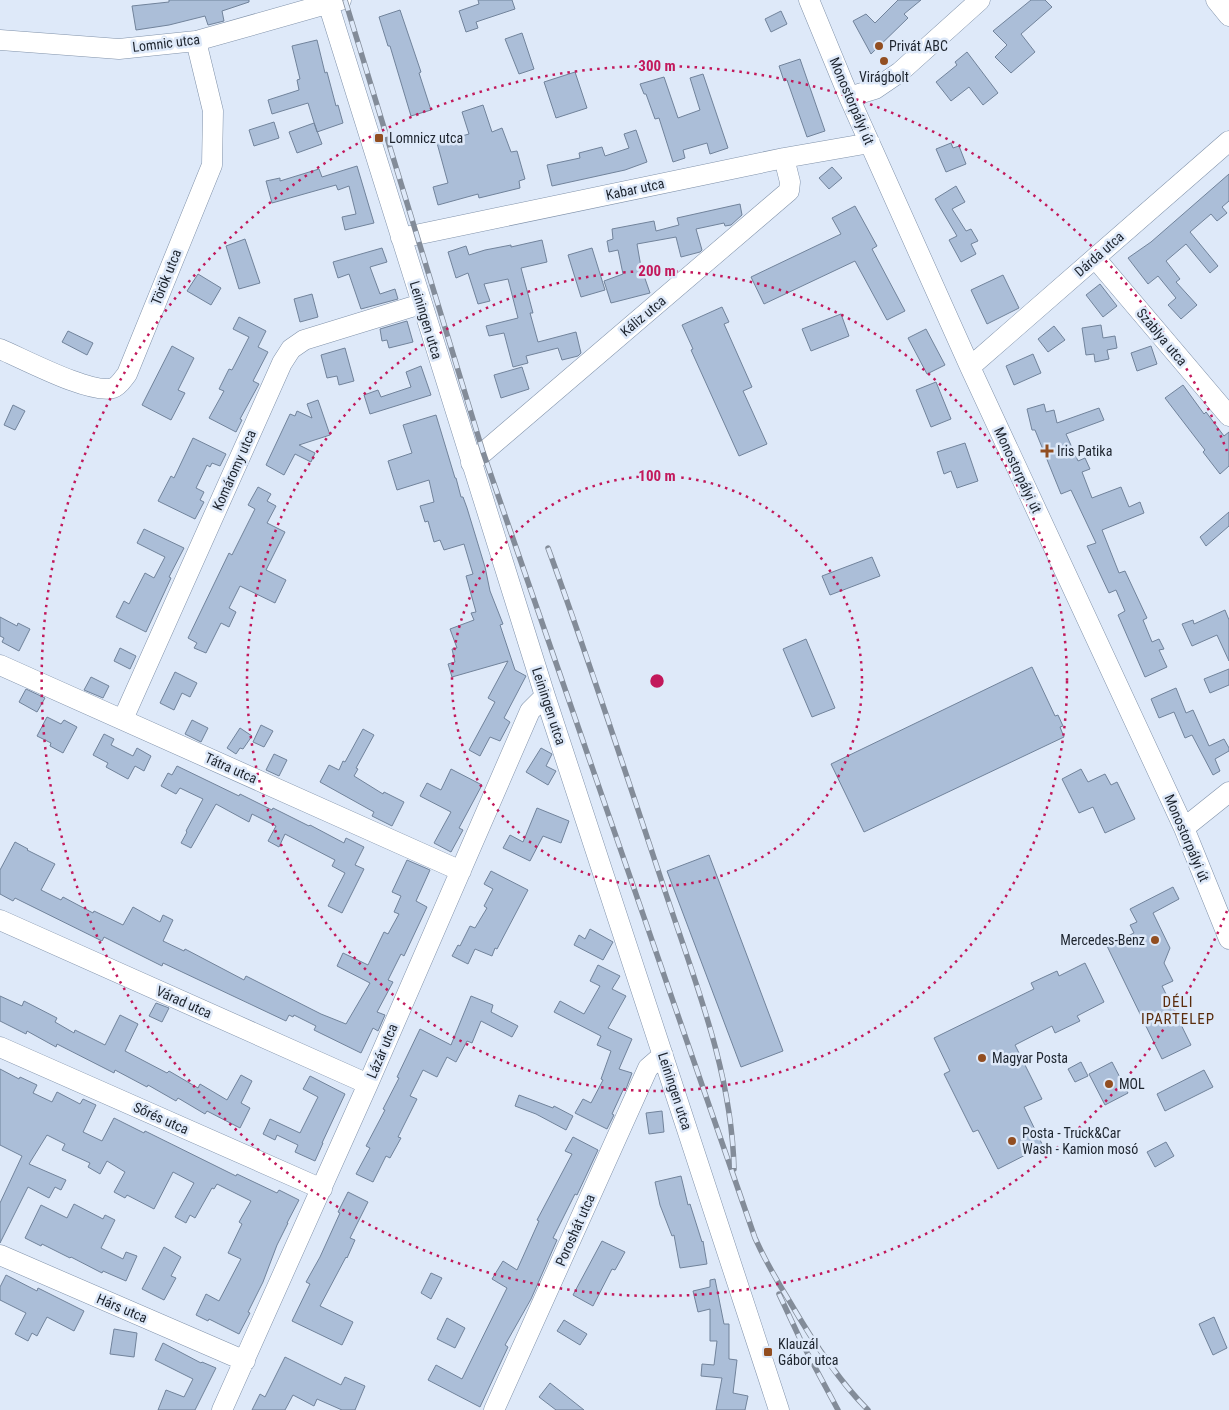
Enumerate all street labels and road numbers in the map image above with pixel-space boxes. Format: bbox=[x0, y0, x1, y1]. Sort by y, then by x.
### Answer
street label: Lomnic utca bbox=[131, 31, 201, 55]
street label: Monostorpályi út bbox=[826, 55, 878, 147]
street label: Kabar utca bbox=[604, 175, 666, 203]
street label: Dárda utca bbox=[1071, 228, 1127, 280]
street label: Török utca bbox=[148, 247, 184, 307]
street label: Leiningen utca bbox=[407, 279, 445, 361]
street label: Káliz utca bbox=[617, 292, 669, 340]
street label: Szablya utca bbox=[1133, 305, 1191, 369]
street label: Monostorpályi út bbox=[991, 424, 1045, 516]
street label: Komáromy utca bbox=[209, 427, 259, 513]
street label: Leiningen utca bbox=[529, 665, 569, 747]
street label: Tátra utca bbox=[202, 749, 260, 787]
street label: Monostorpályi út bbox=[1161, 792, 1213, 884]
street label: Várad utca bbox=[154, 983, 214, 1021]
street label: Lázár utca bbox=[363, 1021, 401, 1081]
street label: Leiningen utca bbox=[655, 1050, 695, 1132]
street label: Sőrés utca bbox=[131, 1099, 191, 1137]
street label: Poroshát utca bbox=[552, 1192, 598, 1268]
street label: Hárs utca bbox=[94, 1290, 150, 1326]

